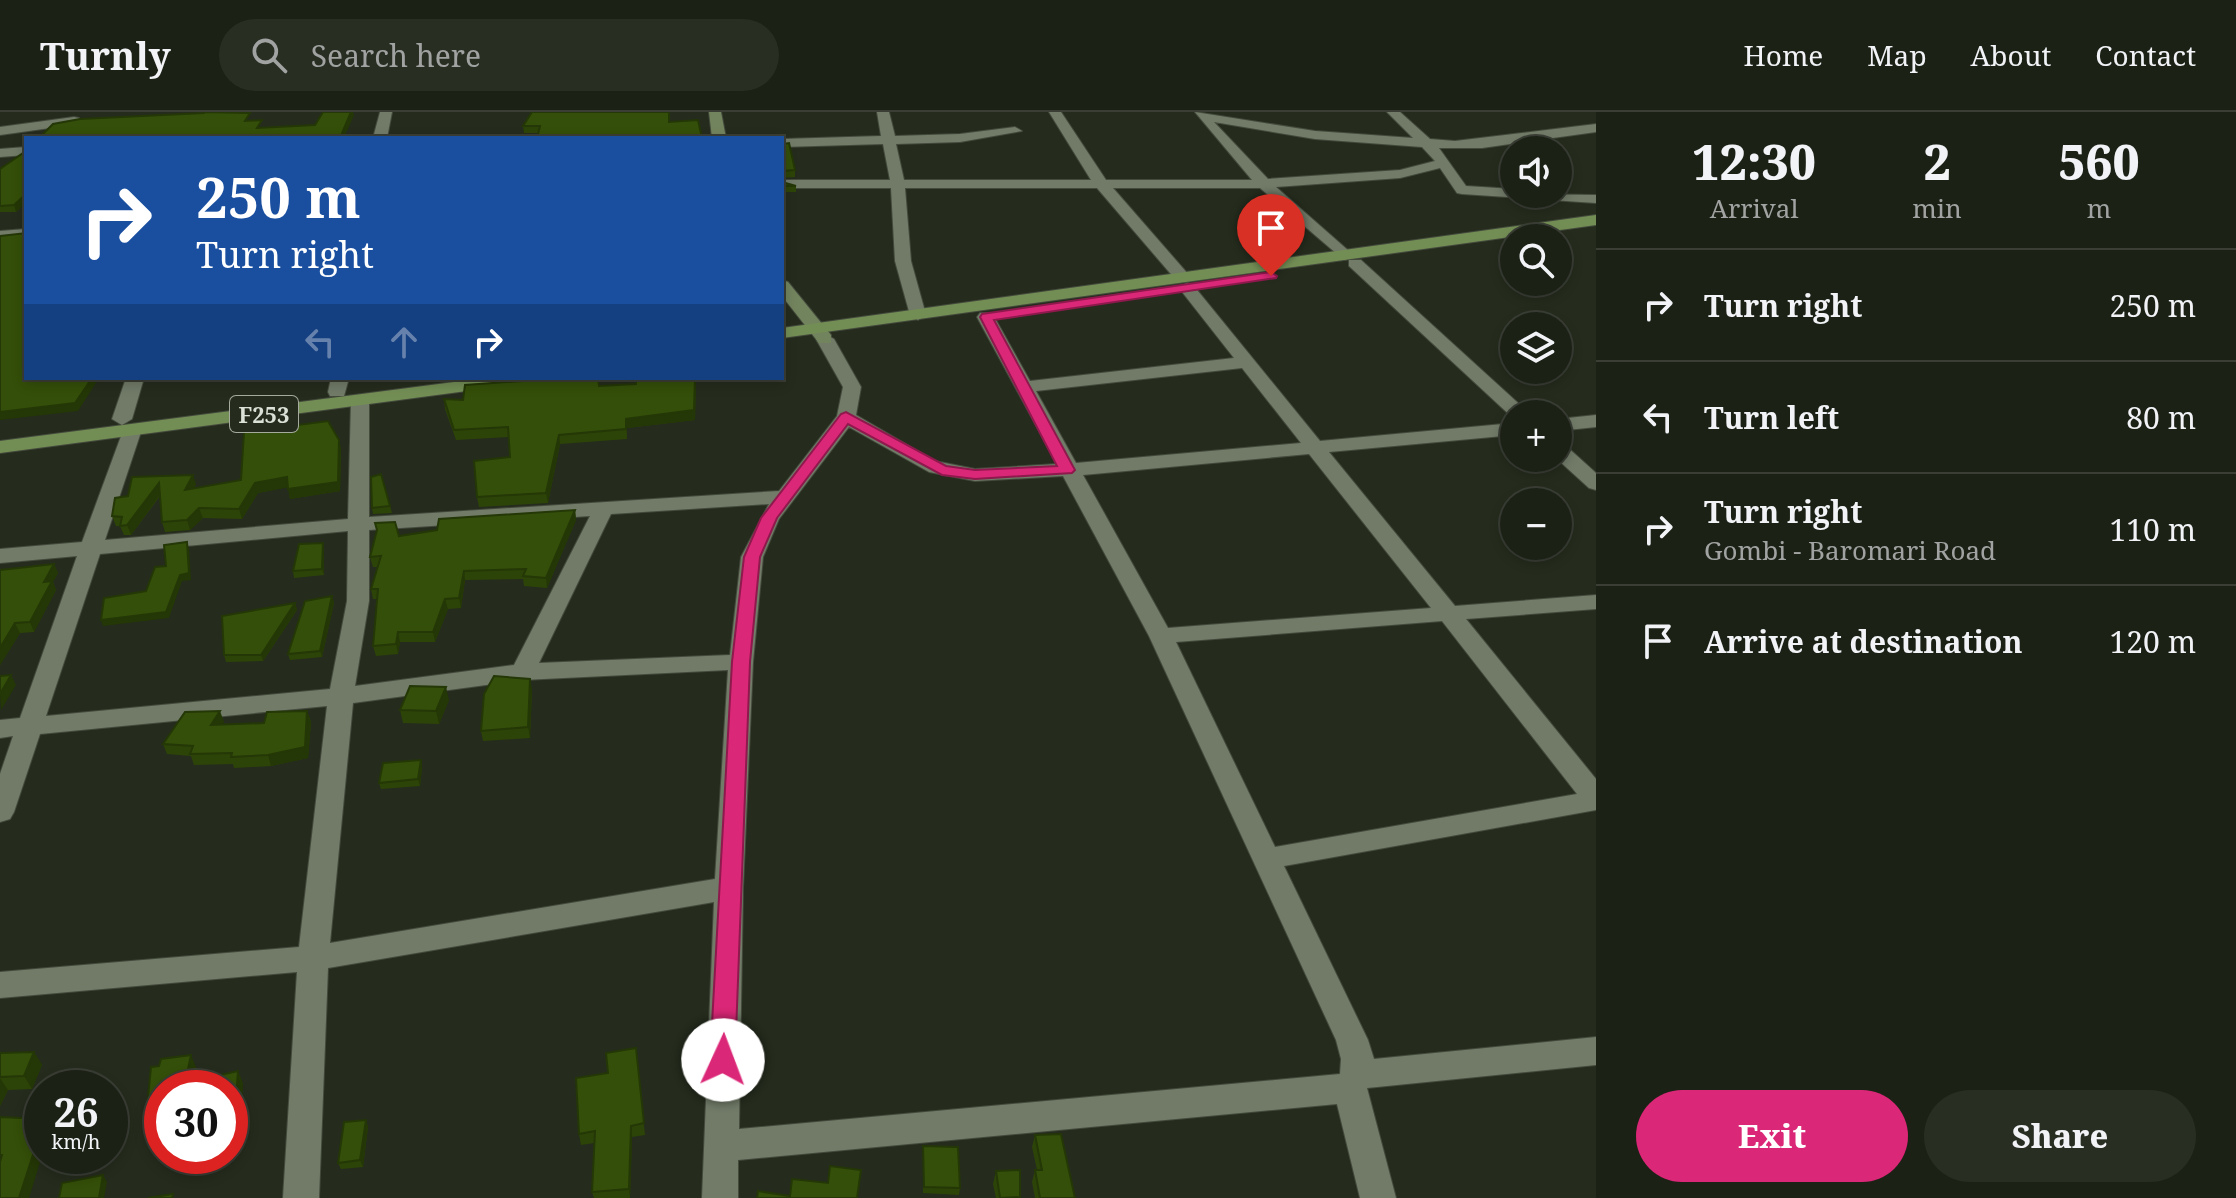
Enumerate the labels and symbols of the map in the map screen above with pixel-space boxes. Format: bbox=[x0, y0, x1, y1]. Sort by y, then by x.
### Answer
pin bbox=[1237, 194, 1305, 276]
road number: F253 bbox=[230, 396, 298, 432]
position arrow bbox=[681, 1018, 765, 1102]
speed limit sign: 30 bbox=[144, 1070, 248, 1174]

